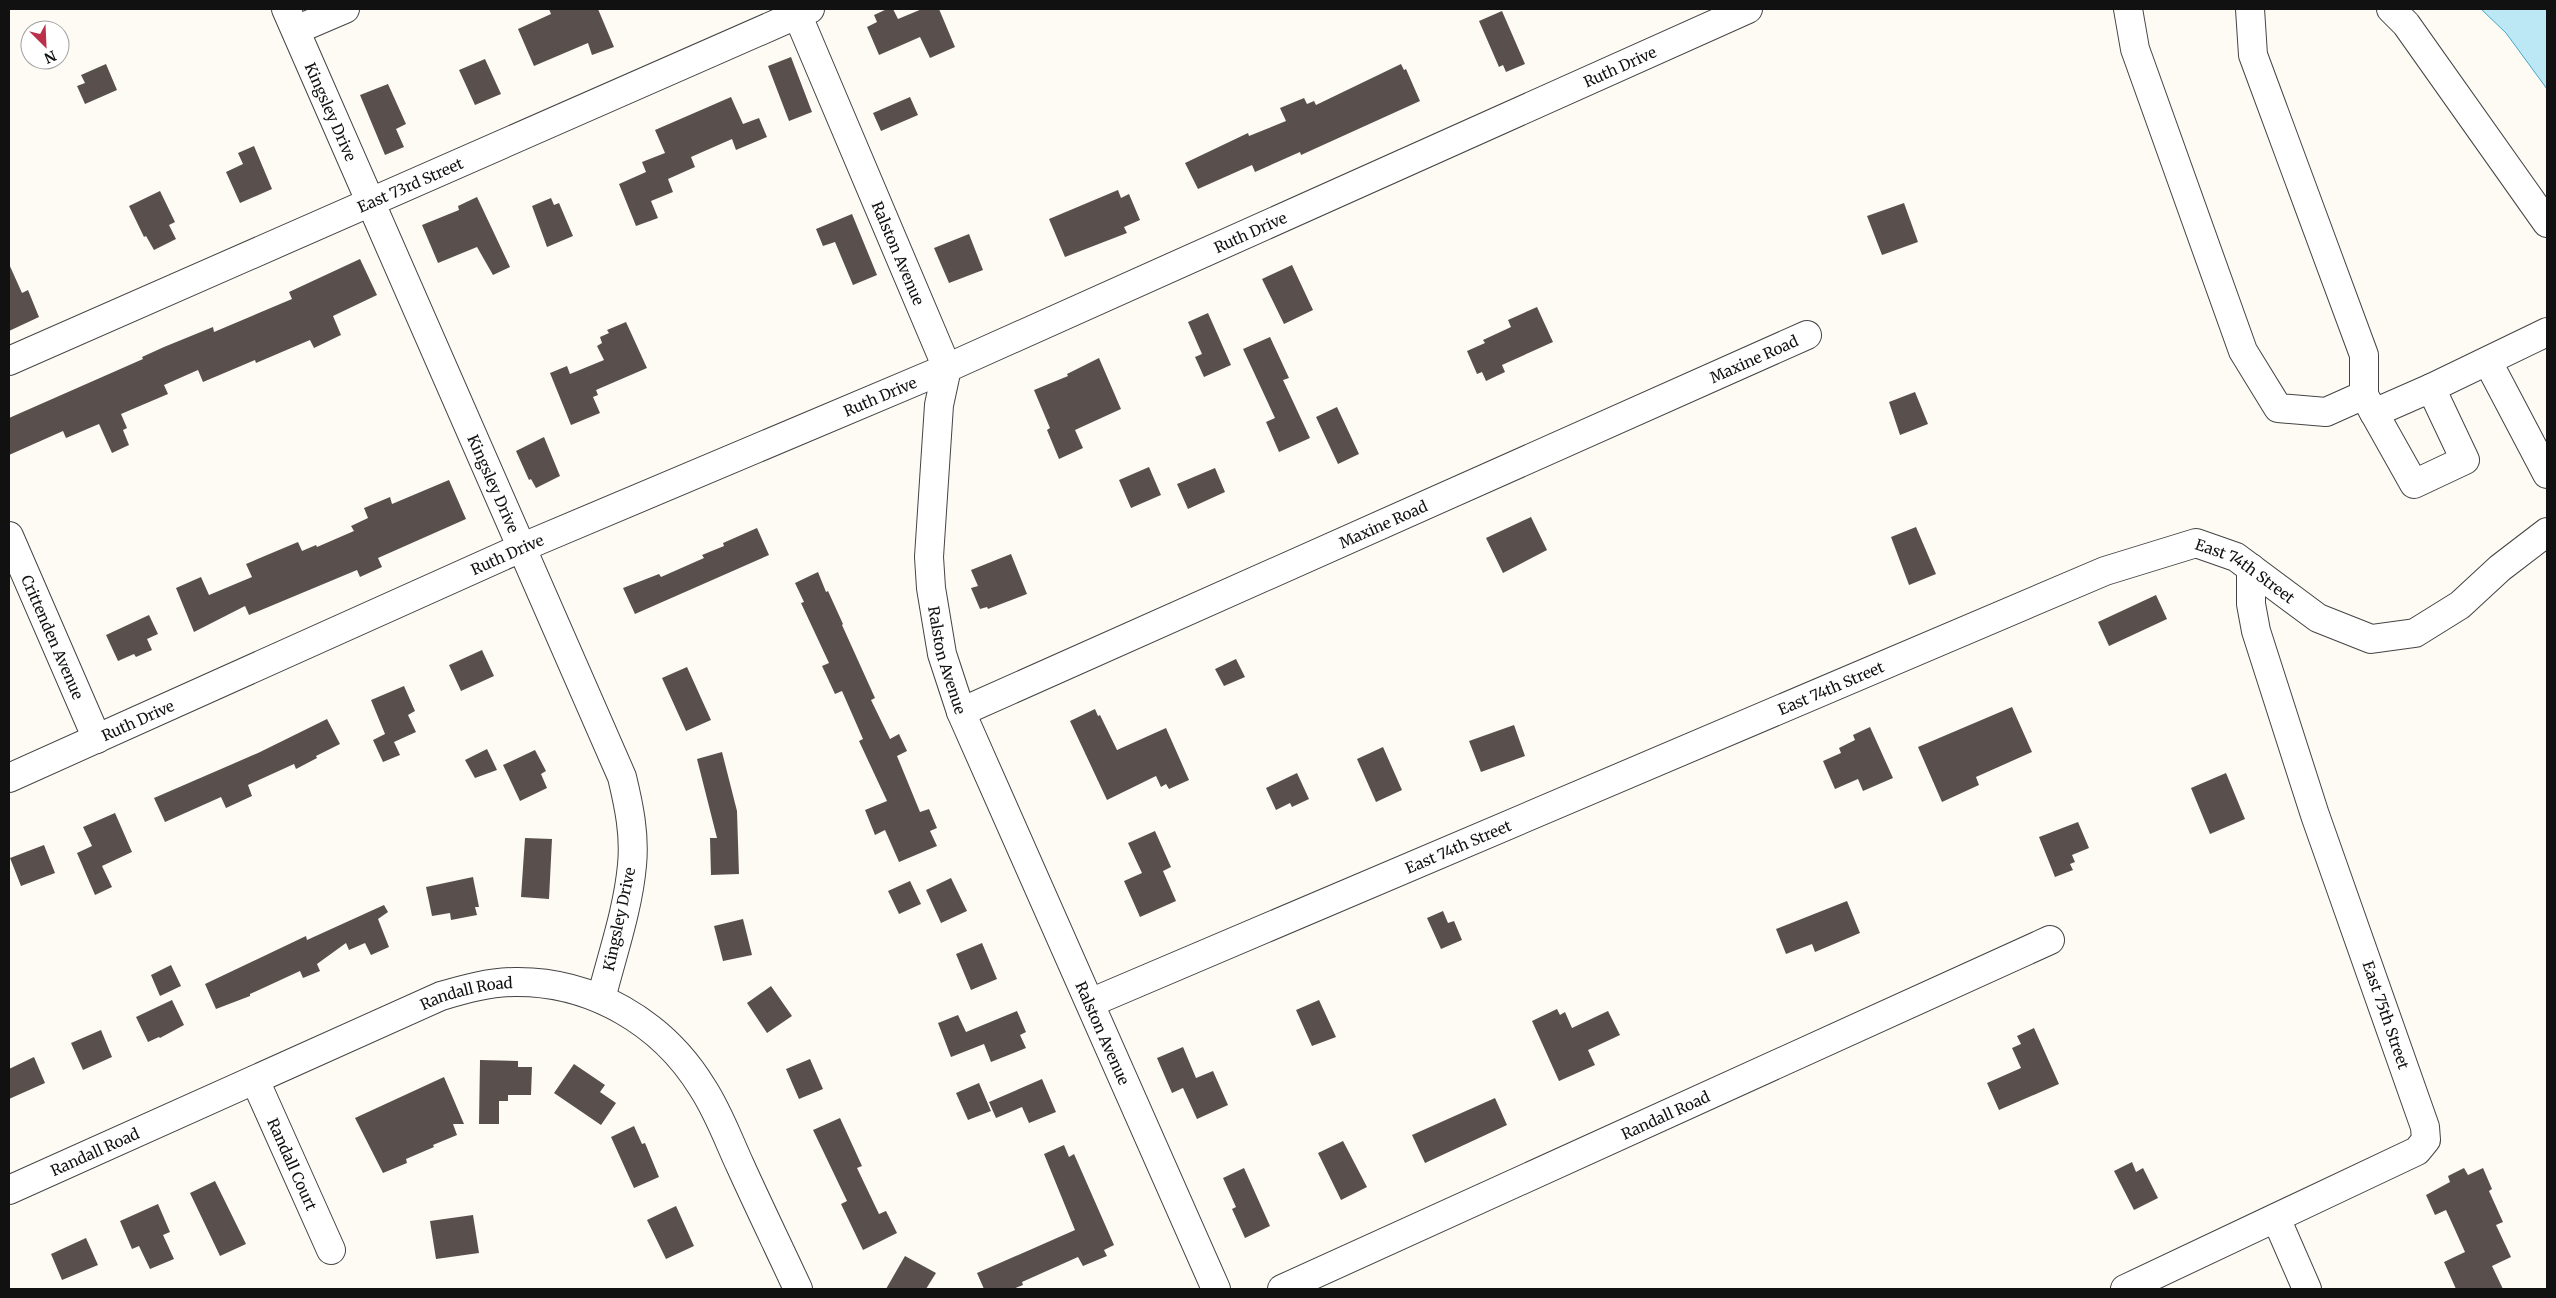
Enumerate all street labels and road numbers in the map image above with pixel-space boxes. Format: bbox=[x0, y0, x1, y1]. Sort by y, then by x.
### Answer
street label: Ruth Drive bbox=[1580, 42, 1659, 91]
street label: Kingsley Drive bbox=[301, 59, 361, 164]
street label: East 73rd Street bbox=[354, 153, 466, 216]
street label: Ralston Avenue bbox=[868, 198, 929, 308]
street label: Ruth Drive bbox=[1211, 207, 1290, 257]
street label: Maxine Road bbox=[1707, 331, 1801, 387]
street label: Ruth Drive bbox=[840, 372, 920, 420]
street label: Kingsley Drive bbox=[464, 431, 524, 536]
street label: Maxine Road bbox=[1336, 496, 1430, 552]
street label: Ruth Drive bbox=[468, 530, 546, 579]
street label: East 74th Street bbox=[2193, 534, 2299, 607]
street label: Crittenden Avenue bbox=[17, 572, 88, 702]
street label: Ralston Avenue bbox=[925, 604, 971, 717]
street label: East 74th Street bbox=[1775, 657, 1887, 719]
street label: Ruth Drive bbox=[98, 696, 177, 745]
street label: East 74th Street bbox=[1402, 815, 1514, 877]
street label: Kingsley Drive bbox=[599, 865, 639, 973]
street label: East 75th Street bbox=[2359, 958, 2413, 1072]
street label: Randall Road bbox=[417, 972, 513, 1014]
street label: Ralston Avenue bbox=[1072, 978, 1134, 1088]
street label: Randall Road bbox=[1618, 1086, 1713, 1143]
street label: Randall Court bbox=[264, 1115, 321, 1213]
street label: Randall Road bbox=[47, 1123, 142, 1180]

